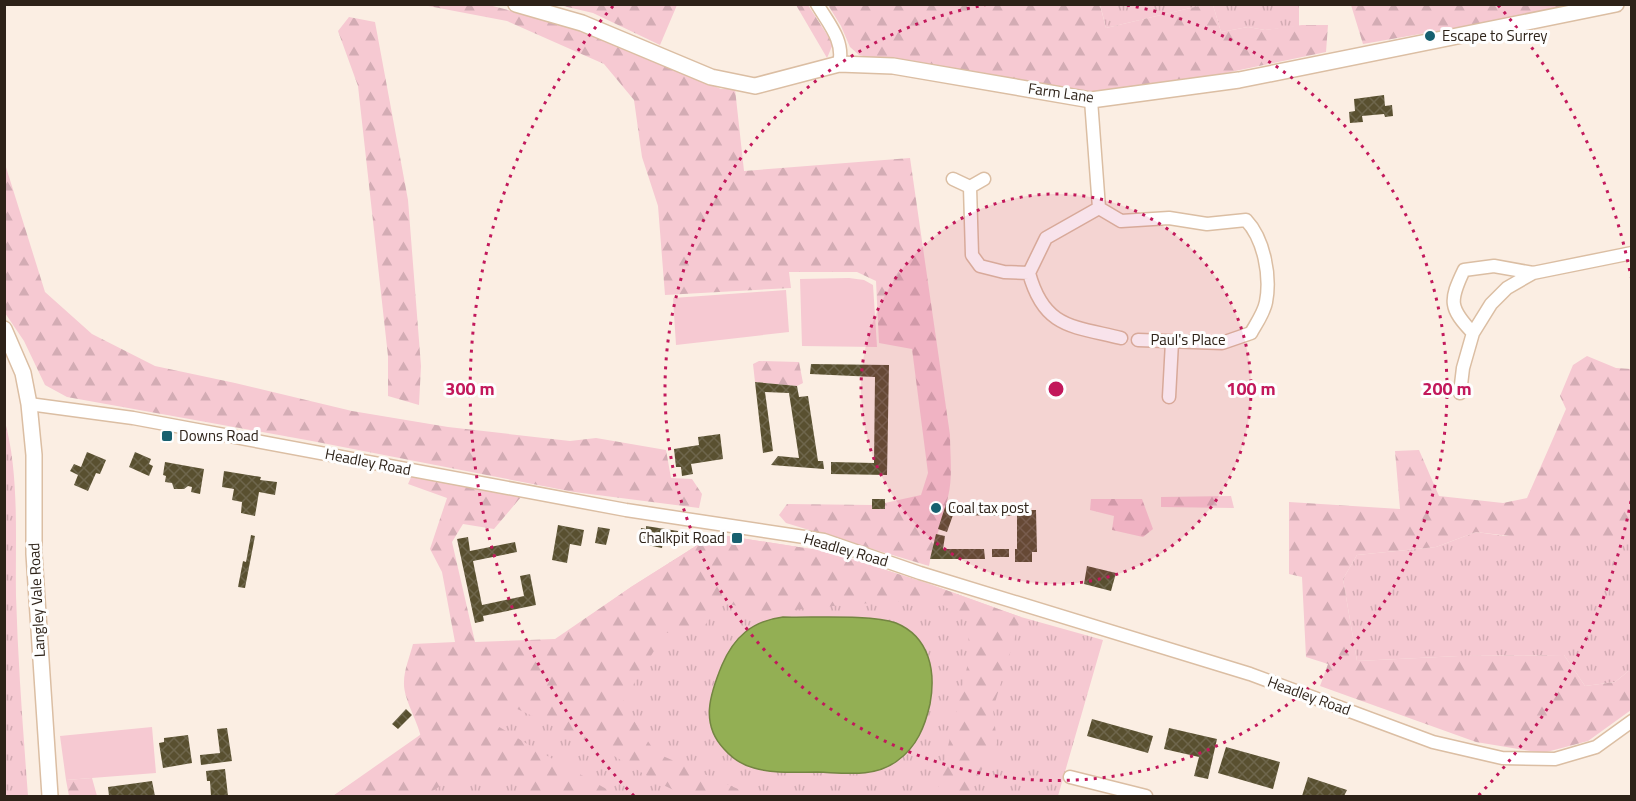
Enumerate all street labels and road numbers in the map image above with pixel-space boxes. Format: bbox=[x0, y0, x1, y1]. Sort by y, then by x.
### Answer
street label: Farm Lane bbox=[1027, 77, 1095, 109]
street label: Paul's Place bbox=[1151, 328, 1226, 351]
street label: Headley Road bbox=[323, 442, 413, 481]
street label: Headley Road bbox=[801, 526, 891, 573]
street label: Langley Vale Road bbox=[22, 542, 51, 658]
street label: Headley Road bbox=[1264, 670, 1354, 721]

